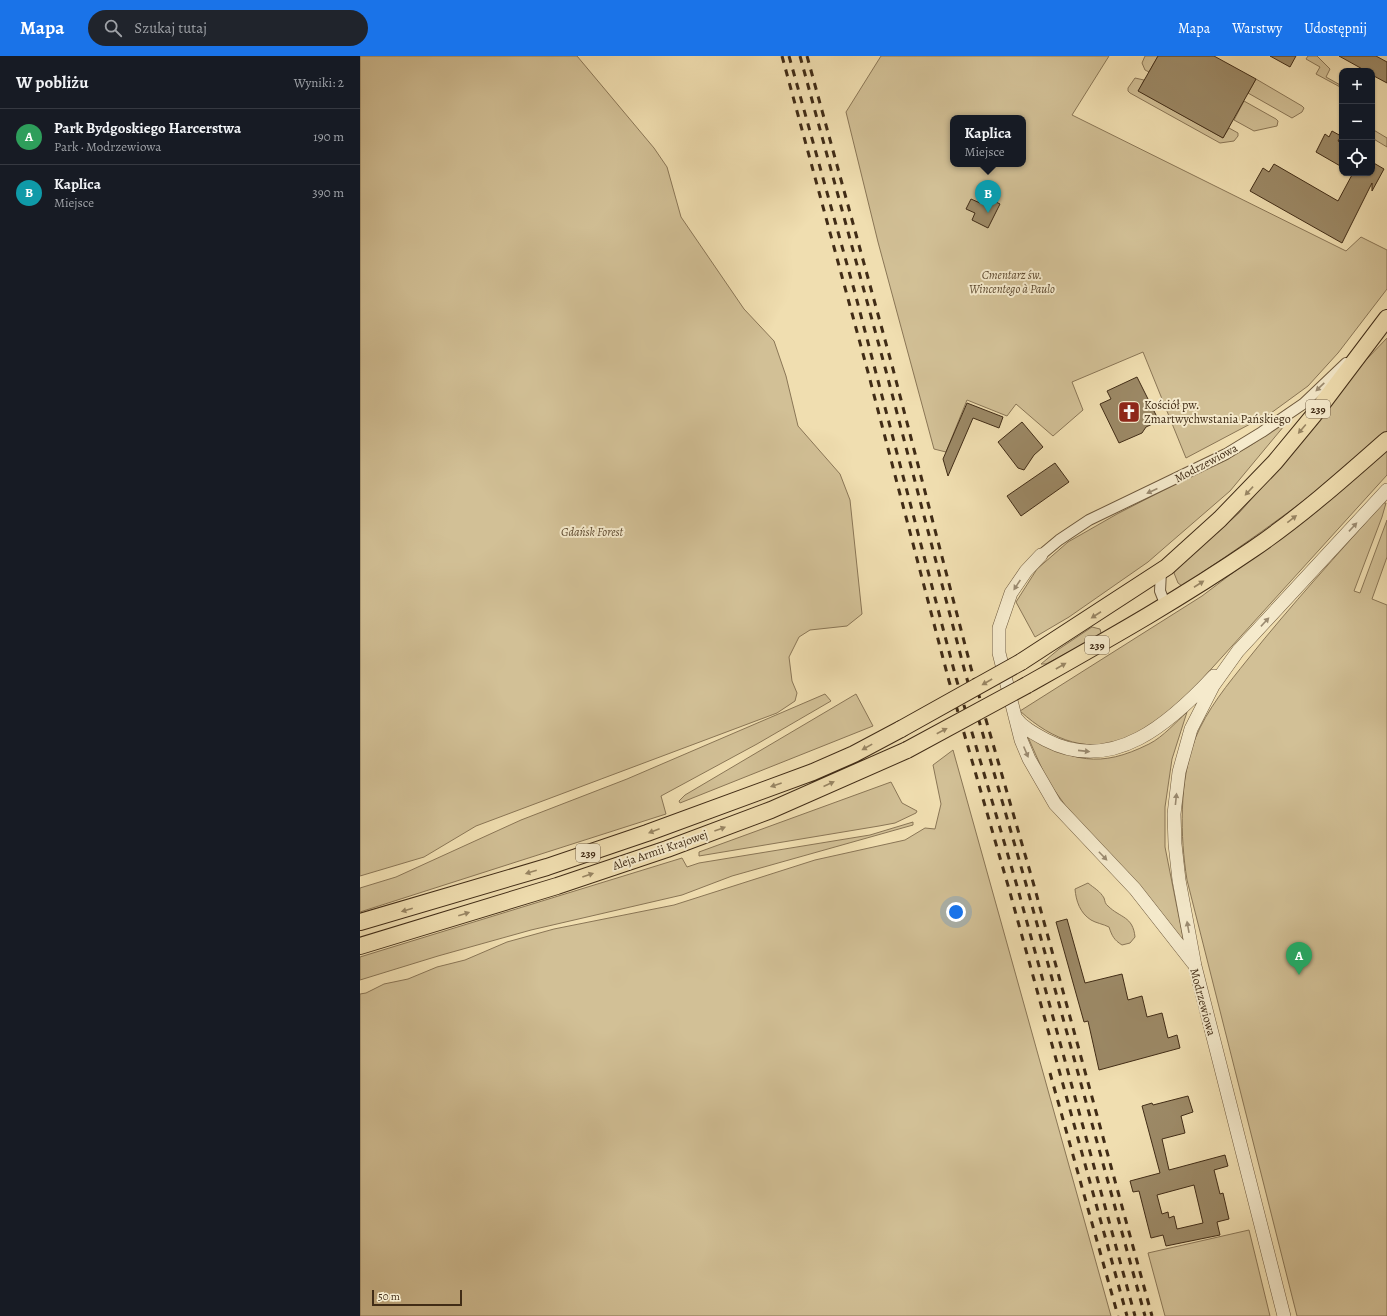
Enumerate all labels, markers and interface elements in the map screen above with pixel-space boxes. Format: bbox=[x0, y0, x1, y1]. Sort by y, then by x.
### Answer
search box bbox=[88, 10, 368, 46]
text: Mapa bbox=[20, 15, 64, 41]
icon: search bbox=[102, 17, 124, 39]
text: Szukaj tutaj bbox=[134, 18, 207, 38]
text: Mapa bbox=[1178, 19, 1210, 38]
text: Warstwy bbox=[1232, 19, 1282, 38]
text: Udostępnij bbox=[1304, 19, 1367, 38]
map controls bbox=[1339, 68, 1375, 176]
button: + bbox=[1339, 68, 1375, 104]
text: W pobliżu bbox=[16, 71, 88, 94]
text: Wyniki: 2 bbox=[294, 74, 344, 91]
button: − bbox=[1339, 104, 1375, 140]
popup bbox=[950, 115, 1026, 167]
text: Park Bydgoskiego Harcerstwa bbox=[54, 118, 241, 138]
text: Kaplica bbox=[965, 123, 1011, 143]
text: A bbox=[25, 128, 33, 145]
text: 190 m bbox=[313, 128, 344, 145]
text: Park · Modrzewiowa bbox=[54, 138, 161, 155]
button: locate bbox=[1339, 140, 1375, 176]
text: Miejsce bbox=[965, 143, 1005, 160]
text: Kaplica bbox=[54, 174, 101, 194]
pin: B bbox=[975, 180, 1001, 213]
text: B bbox=[25, 184, 33, 201]
text: 390 m bbox=[312, 184, 344, 201]
text: Miejsce bbox=[54, 194, 94, 211]
park label: Cmentarz św. Wincentego à Paulo bbox=[969, 267, 1055, 297]
one-way arrow bbox=[1315, 382, 1325, 392]
place label: Kościół pw. Zmartwychwstania Pańskiego bbox=[1144, 397, 1291, 427]
church icon: Kościół pw. Zmartwychwstania Pańskiego bbox=[1116, 399, 1142, 425]
road number: 239 bbox=[1306, 400, 1330, 418]
one-way arrow bbox=[1297, 424, 1306, 435]
street label: Modrzewiowa bbox=[1172, 439, 1241, 486]
one-way arrow bbox=[1244, 486, 1254, 496]
one-way arrow bbox=[1146, 488, 1157, 494]
one-way arrow bbox=[1286, 515, 1297, 523]
one-way arrow bbox=[1348, 522, 1358, 532]
park label: Gdańsk Forest bbox=[561, 524, 624, 540]
one-way arrow bbox=[1013, 580, 1021, 590]
one-way arrow bbox=[1193, 581, 1205, 588]
one-way arrow bbox=[1091, 611, 1101, 619]
one-way arrow bbox=[1260, 617, 1269, 627]
road number: 239 bbox=[1085, 636, 1109, 654]
one-way arrow bbox=[1055, 662, 1067, 669]
one-way arrow bbox=[981, 678, 993, 685]
one-way arrow bbox=[936, 728, 947, 735]
one-way arrow bbox=[861, 744, 873, 751]
one-way arrow bbox=[1023, 747, 1029, 758]
one-way arrow bbox=[1078, 747, 1090, 754]
one-way arrow bbox=[824, 781, 835, 787]
one-way arrow bbox=[770, 782, 782, 788]
one-way arrow bbox=[1173, 793, 1179, 805]
street label: Aleja Armii Krajowej bbox=[609, 826, 710, 874]
one-way arrow bbox=[714, 826, 726, 832]
one-way arrow bbox=[648, 828, 660, 834]
road number: 239 bbox=[576, 844, 600, 862]
one-way arrow bbox=[1098, 851, 1108, 861]
one-way arrow bbox=[525, 869, 537, 875]
one-way arrow bbox=[583, 872, 595, 878]
your location bbox=[946, 902, 966, 922]
one-way arrow bbox=[400, 907, 413, 913]
one-way arrow bbox=[459, 911, 471, 917]
one-way arrow bbox=[1185, 921, 1191, 934]
pin: A bbox=[1286, 942, 1312, 975]
street label: Modrzewiowa bbox=[1186, 966, 1220, 1038]
scale bar bbox=[372, 1288, 462, 1307]
text: 50 m bbox=[378, 1289, 400, 1304]

